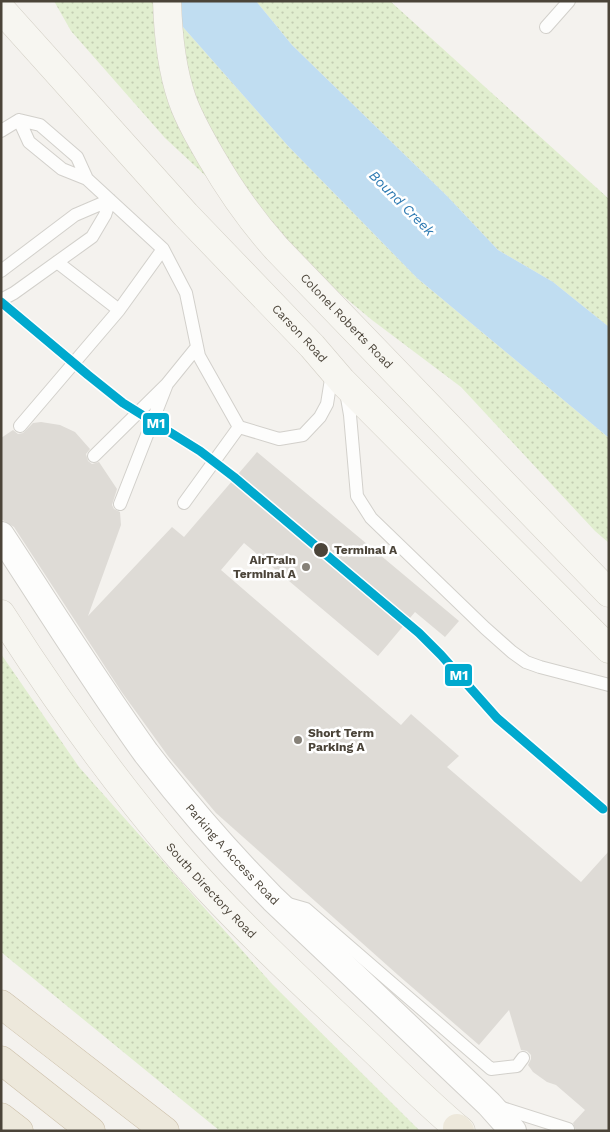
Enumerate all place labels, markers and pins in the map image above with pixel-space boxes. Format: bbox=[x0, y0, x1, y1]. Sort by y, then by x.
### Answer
marker: Terminal A bbox=[312, 541, 330, 559]
place label: Terminal A bbox=[334, 543, 398, 557]
place label: AirTrain Terminal A bbox=[233, 553, 297, 581]
marker: AirTrain Terminal A bbox=[300, 561, 312, 573]
place label: Short Term Parking A bbox=[308, 726, 374, 754]
marker: Short Term Parking A bbox=[292, 734, 304, 746]

